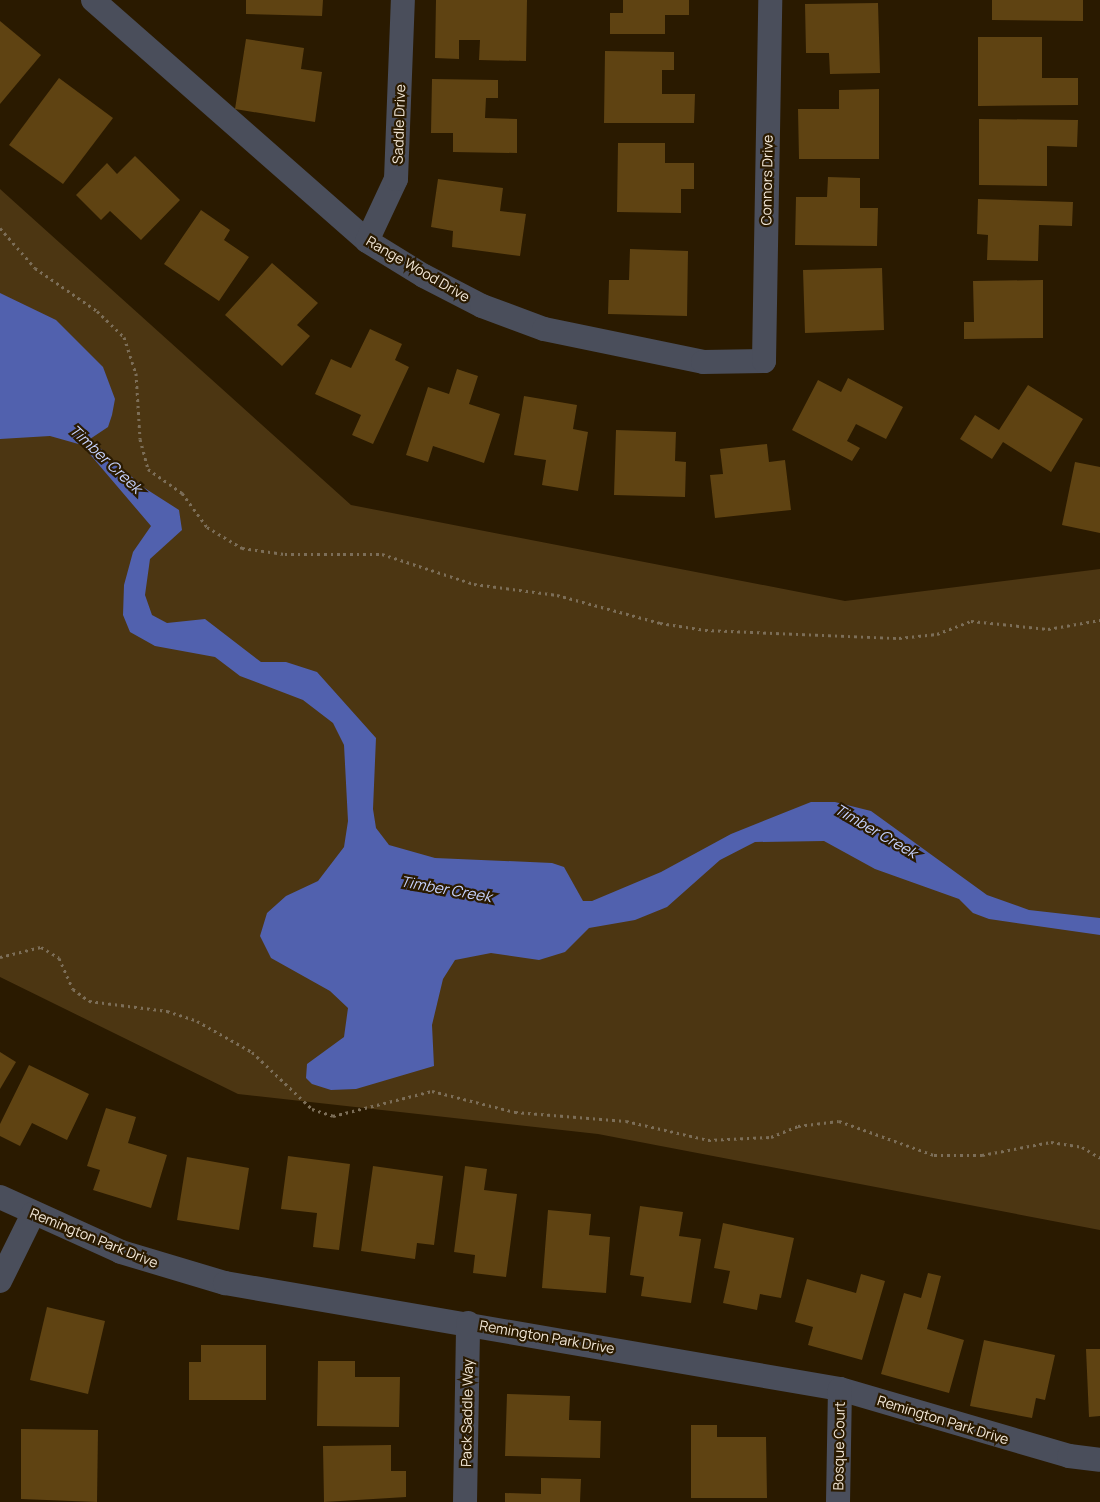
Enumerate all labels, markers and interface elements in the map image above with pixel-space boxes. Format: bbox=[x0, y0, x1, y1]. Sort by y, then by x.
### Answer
street label: Saddle Drive bbox=[389, 84, 409, 164]
street label: Connors Drive bbox=[758, 134, 776, 226]
street label: Range Wood Drive bbox=[363, 233, 473, 305]
water label: Timber Creek bbox=[66, 421, 146, 497]
water label: Timber Creek bbox=[832, 800, 920, 862]
water label: Timber Creek bbox=[399, 872, 493, 906]
street label: Remington Park Drive bbox=[27, 1205, 161, 1271]
street label: Remington Park Drive bbox=[478, 1317, 616, 1357]
street label: Pack Saddle Way bbox=[458, 1359, 476, 1467]
street label: Remington Park Drive bbox=[875, 1392, 1011, 1448]
street label: Bosque Court bbox=[830, 1401, 848, 1491]

